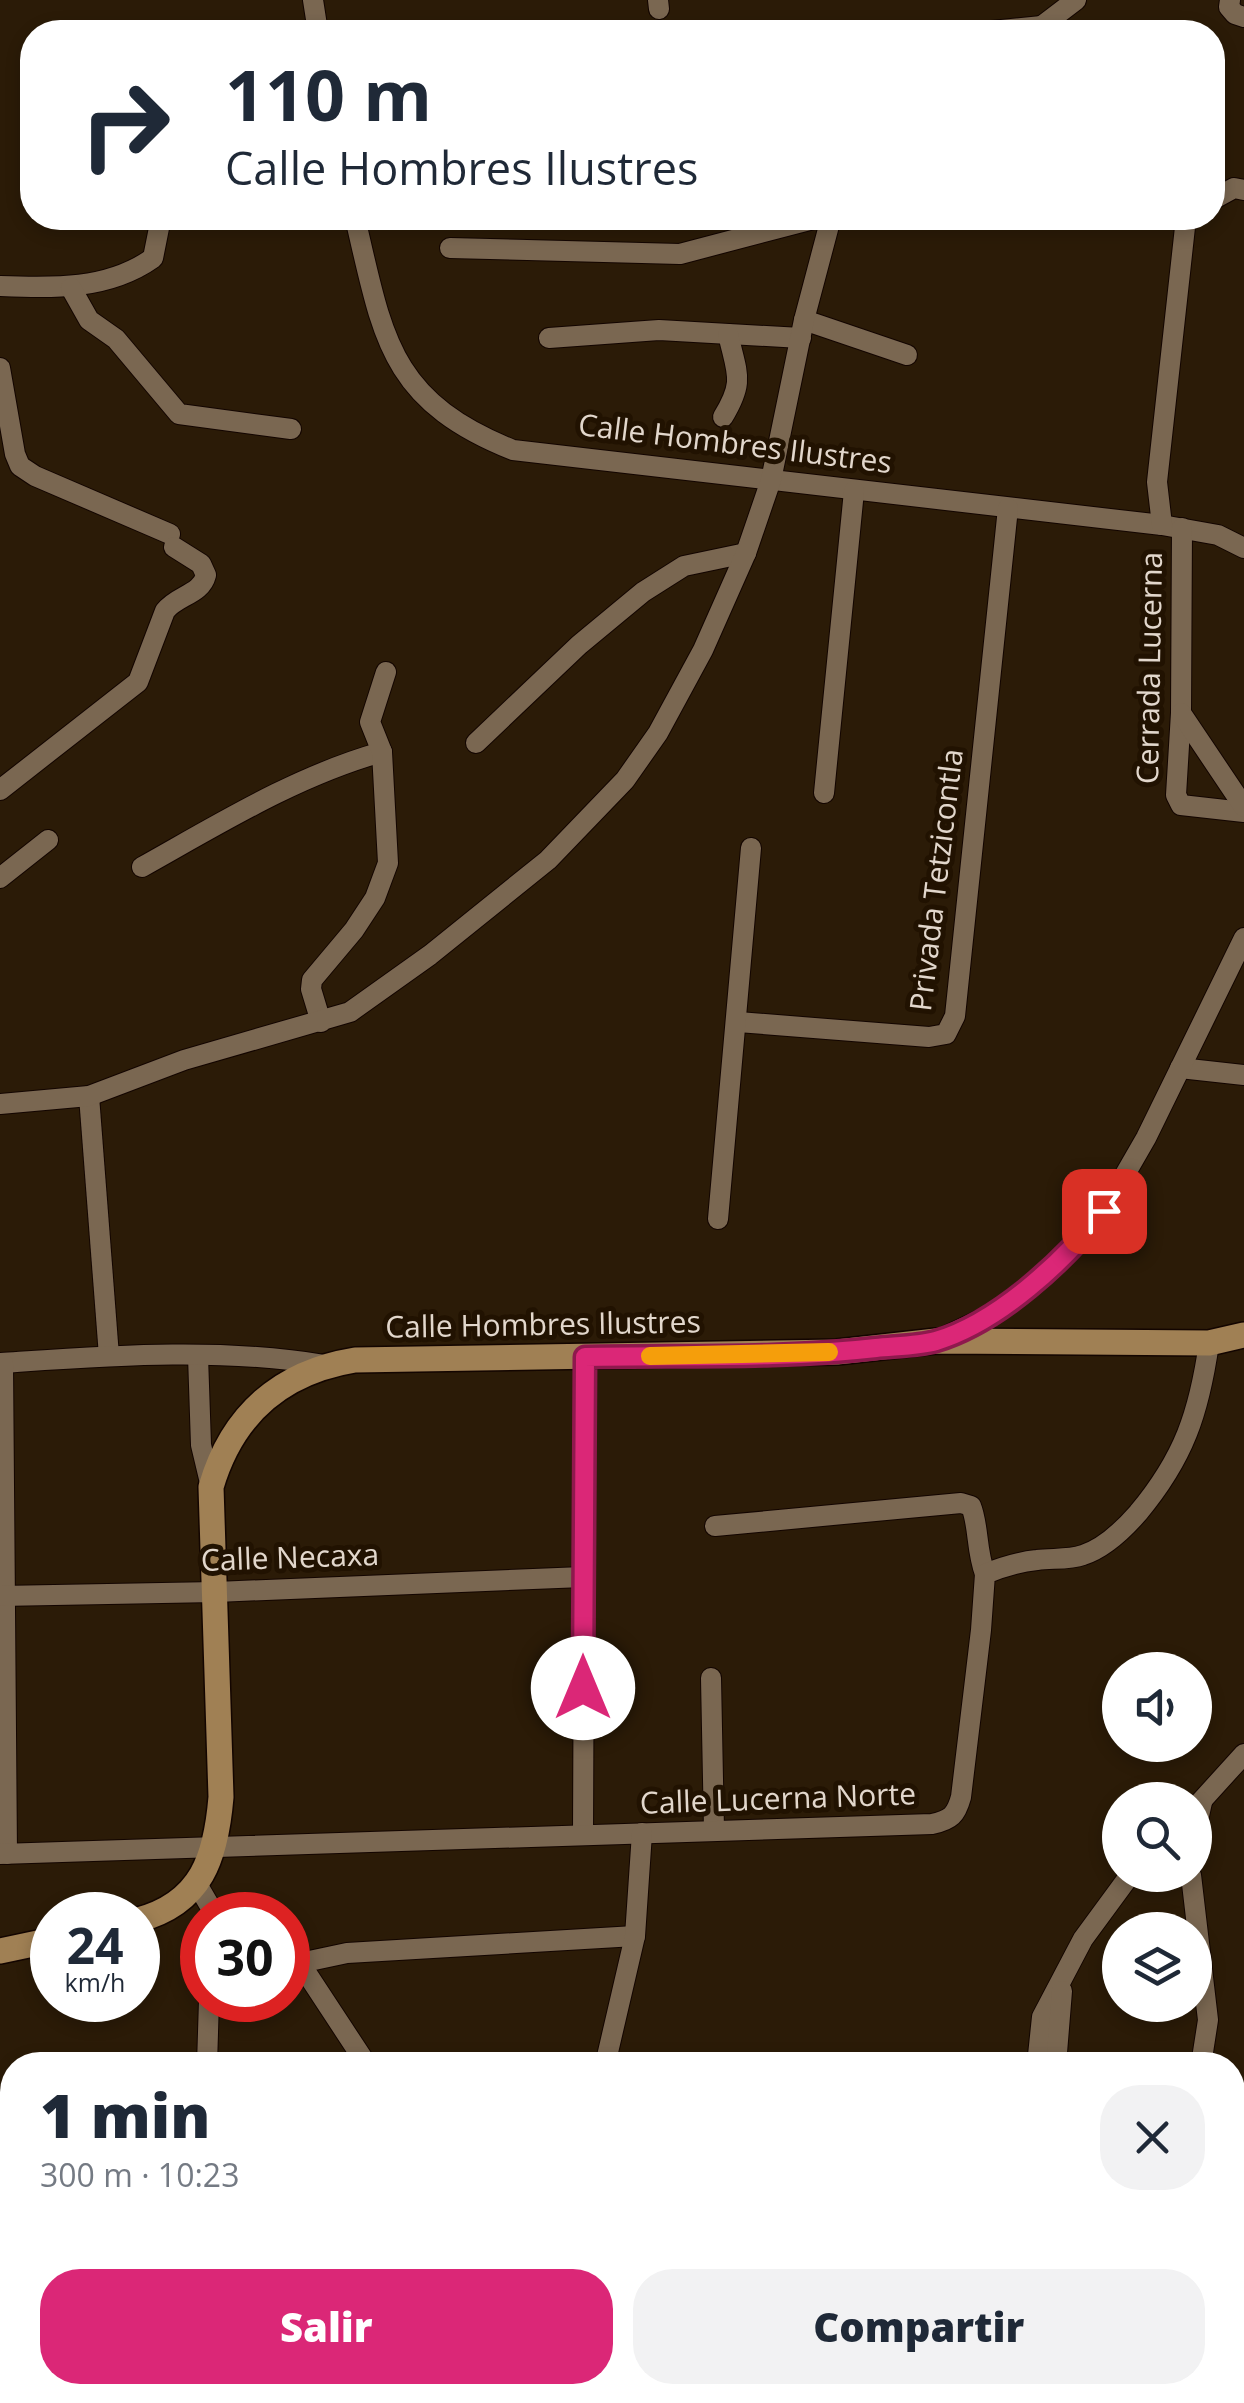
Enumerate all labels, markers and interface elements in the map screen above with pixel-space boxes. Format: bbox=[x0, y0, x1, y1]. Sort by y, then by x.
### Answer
text: 110 m bbox=[225, 46, 432, 142]
icon: right bbox=[60, 60, 190, 190]
text: Calle Hombres Ilustres bbox=[225, 137, 698, 198]
street label: Calle Hombres Ilustres bbox=[576, 403, 894, 482]
street label: Cerrada Lucerna bbox=[1126, 551, 1171, 784]
street label: Privada Tetzicontla bbox=[899, 746, 972, 1013]
pin bbox=[1062, 1169, 1147, 1254]
icon: arrive bbox=[1077, 1184, 1132, 1239]
street label: Calle Hombres Ilustres bbox=[385, 1300, 701, 1347]
street label: Calle Necaxa bbox=[200, 1533, 380, 1580]
position arrow bbox=[531, 1636, 635, 1740]
map controls bbox=[1102, 1652, 1212, 2022]
button: sound bbox=[1102, 1652, 1212, 1762]
street label: Calle Lucerna Norte bbox=[639, 1772, 917, 1823]
button: search bbox=[1102, 1782, 1212, 1892]
speed limit sign: 30 bbox=[180, 1892, 310, 2022]
text: 24 bbox=[66, 1911, 124, 1979]
button: layers bbox=[1102, 1912, 1212, 2022]
text: km/h bbox=[65, 1965, 125, 1999]
text: 1 min bbox=[40, 2074, 210, 2156]
button: close bbox=[1100, 2085, 1205, 2190]
text: 300 m · 10:23 bbox=[40, 2153, 239, 2196]
button: Salir bbox=[40, 2269, 613, 2384]
button: Compartir bbox=[633, 2269, 1205, 2384]

